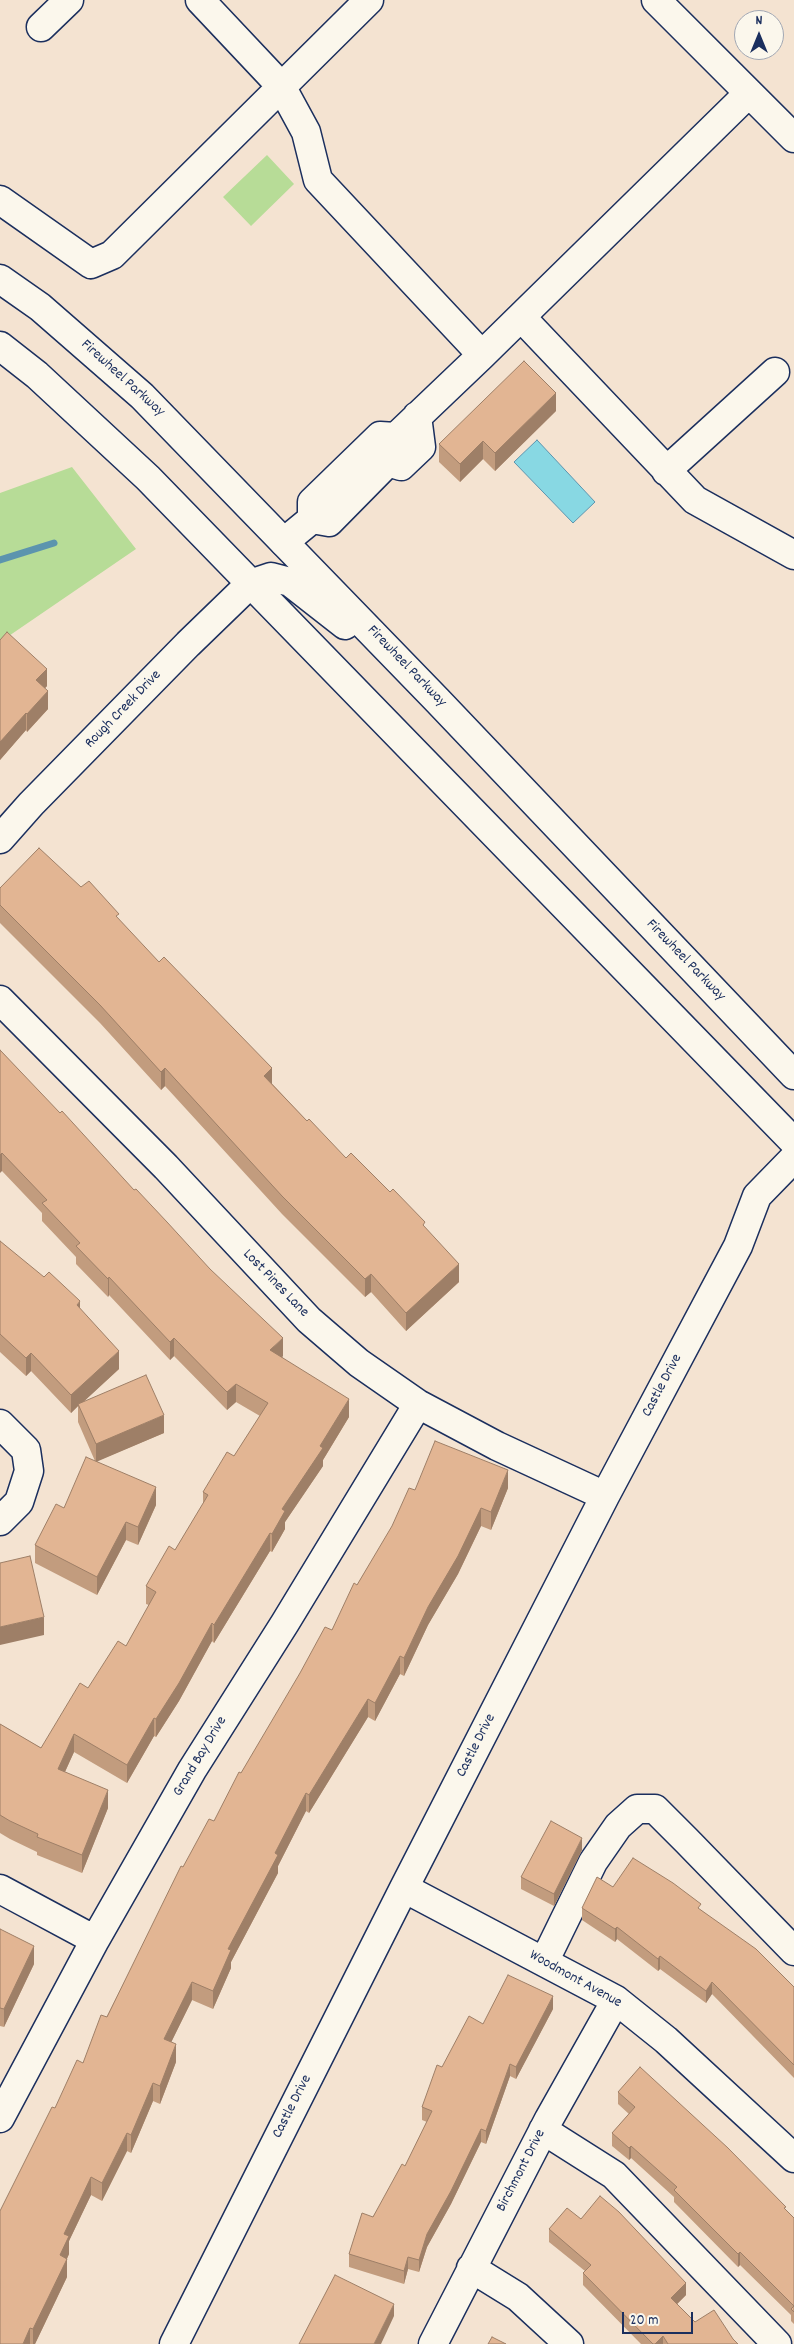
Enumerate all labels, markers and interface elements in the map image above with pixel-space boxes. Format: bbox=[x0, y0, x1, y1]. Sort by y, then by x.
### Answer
north arrow bbox=[734, 10, 784, 60]
text: N bbox=[756, 11, 762, 31]
street label: Firewheel Parkway bbox=[76, 337, 168, 421]
street label: Firewheel Parkway bbox=[362, 622, 450, 712]
street label: Rough Creek Drive bbox=[82, 667, 166, 753]
street label: Firewheel Parkway bbox=[641, 916, 729, 1006]
street label: Lost Pines Lane bbox=[238, 1246, 312, 1322]
street label: Castle Drive bbox=[639, 1351, 687, 1421]
street label: Castle Drive bbox=[453, 1711, 501, 1781]
street label: Grand Bay Drive bbox=[170, 1714, 232, 1800]
street label: Woodmont Avenue bbox=[526, 1947, 624, 2013]
street label: Castle Drive bbox=[269, 2072, 317, 2142]
street label: Birchmont Drive bbox=[494, 2127, 550, 2215]
scale bar bbox=[624, 2302, 695, 2334]
text: 20 m bbox=[630, 2310, 658, 2332]

